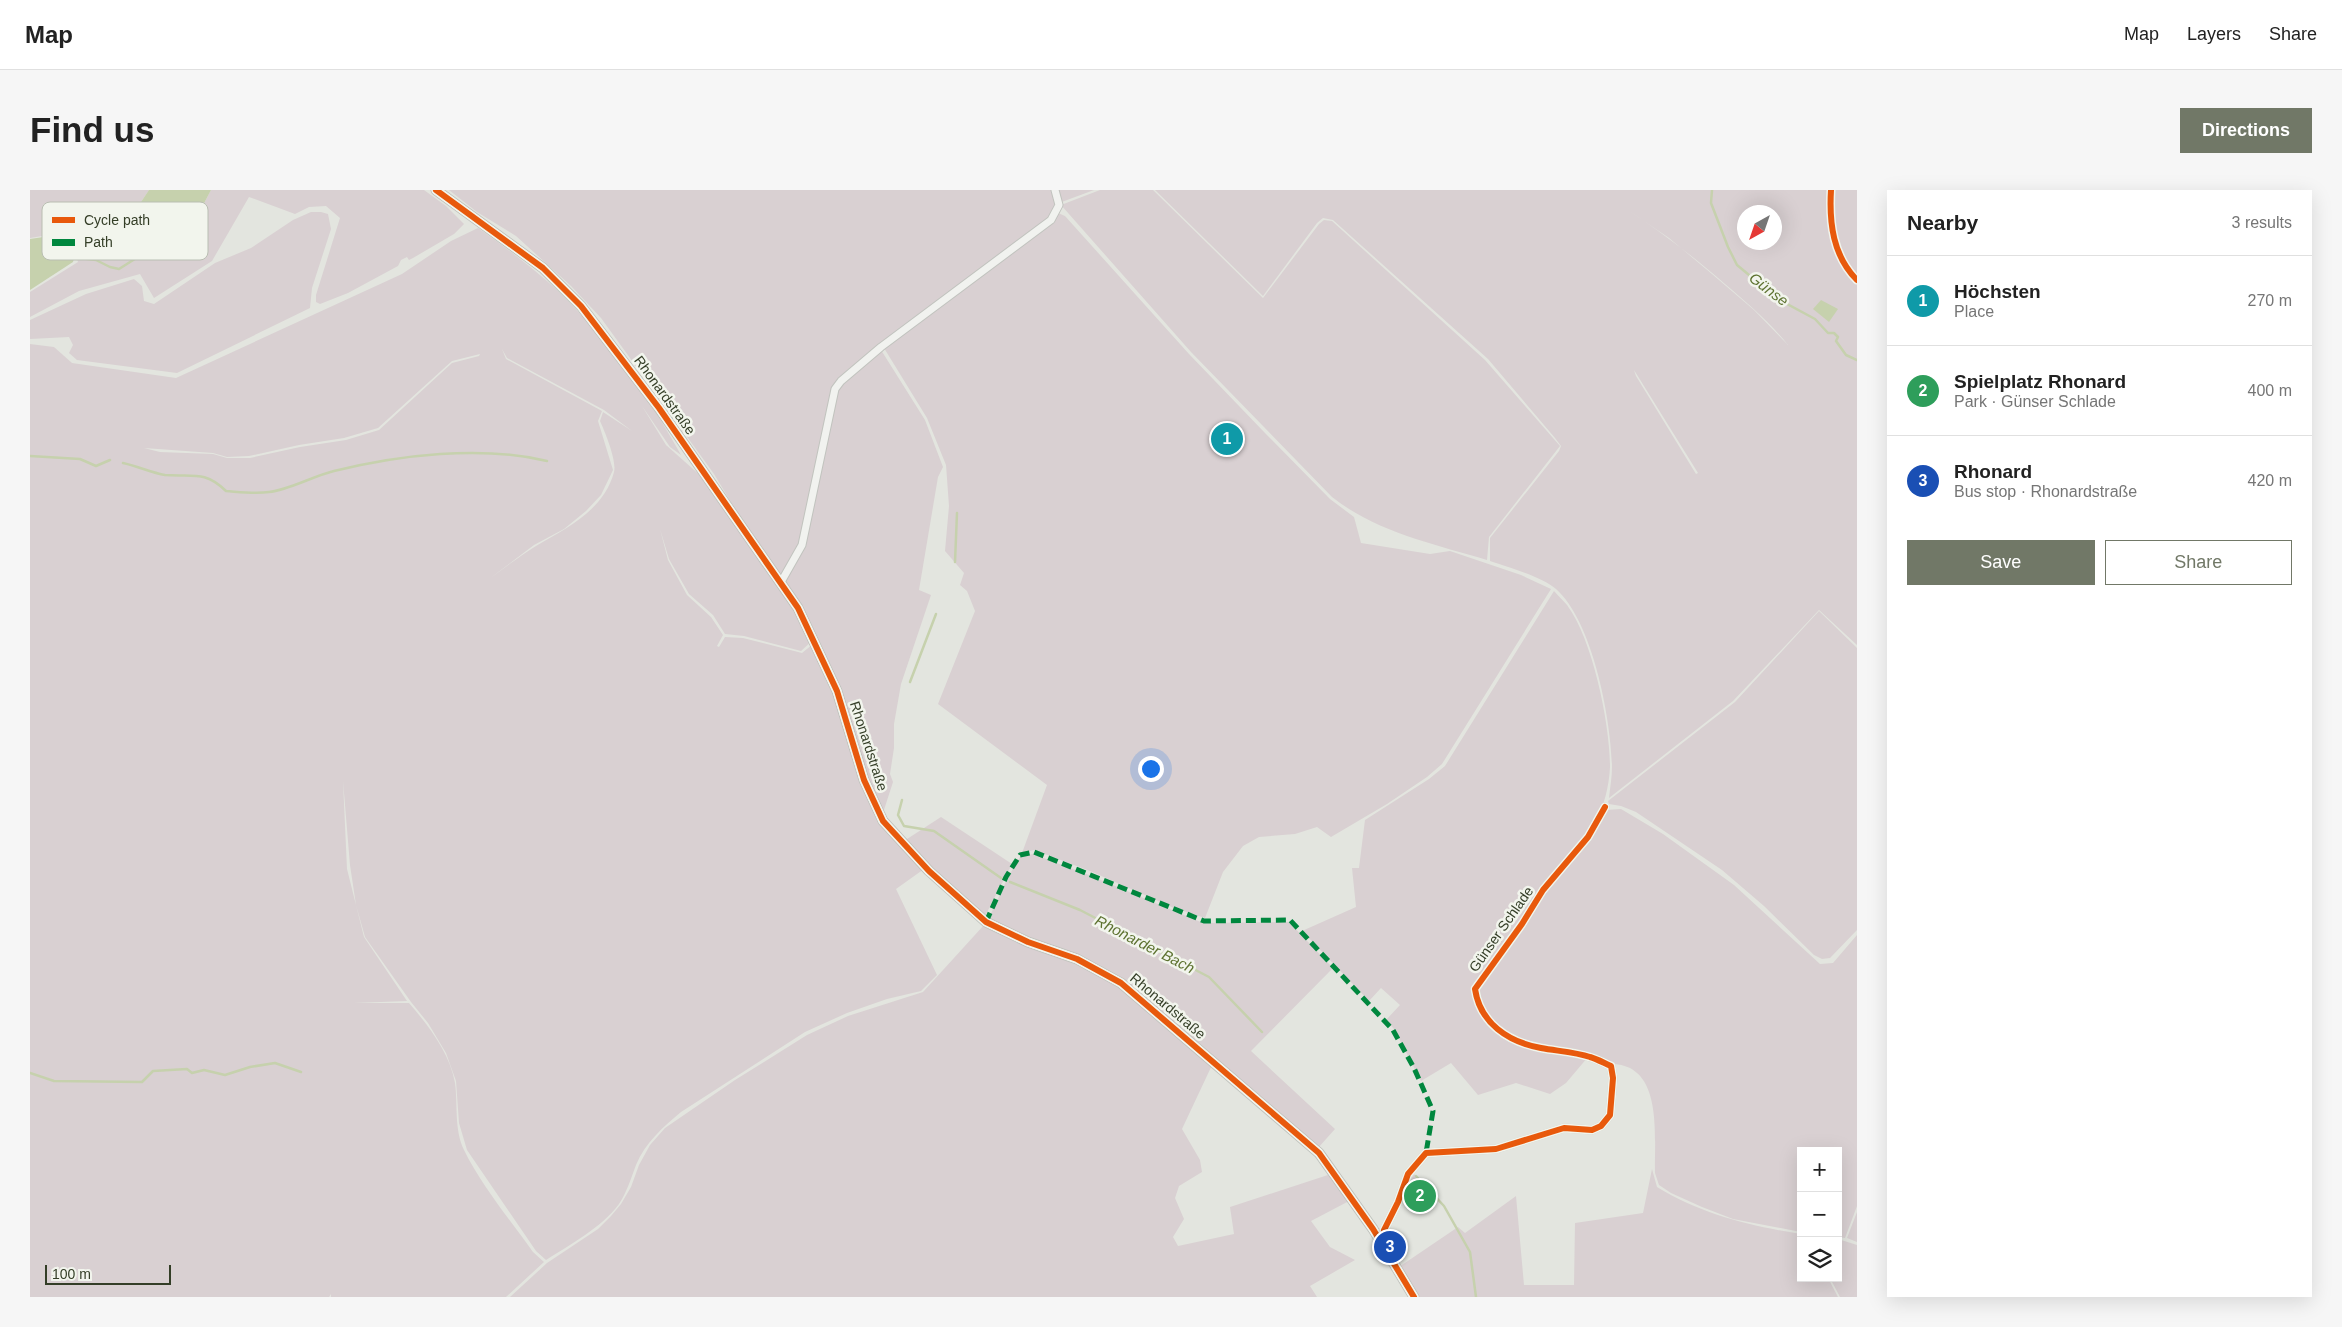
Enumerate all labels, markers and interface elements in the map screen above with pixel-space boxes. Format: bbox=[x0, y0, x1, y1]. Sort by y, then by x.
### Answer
text: Map bbox=[25, 21, 73, 48]
text: Map bbox=[2124, 24, 2159, 44]
text: Layers bbox=[2187, 24, 2241, 44]
text: Share bbox=[2269, 24, 2317, 44]
button: Directions bbox=[2180, 108, 2312, 153]
text: Find us bbox=[30, 110, 154, 149]
legend bbox=[42, 202, 208, 260]
north arrow bbox=[1737, 205, 1782, 250]
text: Nearby bbox=[1907, 211, 1978, 234]
text: Cycle path bbox=[84, 212, 150, 228]
text: 3 results bbox=[2232, 214, 2292, 231]
text: Path bbox=[84, 234, 113, 250]
water label: Günse bbox=[1746, 269, 1792, 309]
text: Höchsten bbox=[1954, 281, 2041, 302]
text: 1 bbox=[1919, 292, 1927, 309]
text: 270 m bbox=[2248, 292, 2292, 309]
text: Place bbox=[1954, 303, 1994, 320]
street label: Rhonardstraße bbox=[631, 353, 699, 438]
text: Spielplatz Rhonard bbox=[1954, 371, 2126, 392]
text: 2 bbox=[1919, 382, 1927, 399]
text: 400 m bbox=[2248, 382, 2292, 399]
text: Park · Günser Schlade bbox=[1954, 393, 2116, 410]
pin: 1 bbox=[1211, 420, 1243, 458]
text: Rhonard bbox=[1954, 461, 2032, 482]
text: 3 bbox=[1919, 472, 1927, 489]
text: 420 m bbox=[2248, 472, 2292, 489]
text: Bus stop · Rhonardstraße bbox=[1954, 483, 2137, 500]
button: Save bbox=[1907, 540, 2095, 585]
button: Share bbox=[2105, 540, 2292, 585]
street label: Rhonardstraße bbox=[847, 699, 891, 793]
your location bbox=[1138, 756, 1164, 782]
street label: Günser Schlade bbox=[1466, 883, 1536, 975]
water label: Rhonarder Bach bbox=[1092, 912, 1198, 976]
street label: Rhonardstraße bbox=[1127, 970, 1209, 1042]
map controls bbox=[1797, 1147, 1842, 1282]
button: + bbox=[1797, 1147, 1842, 1192]
pin: 2 bbox=[1404, 1177, 1436, 1215]
button: − bbox=[1797, 1192, 1842, 1237]
pin: 3 bbox=[1374, 1228, 1406, 1266]
button: layers bbox=[1797, 1237, 1842, 1282]
scale bar bbox=[45, 1262, 171, 1285]
text: 100 m bbox=[52, 1266, 91, 1282]

